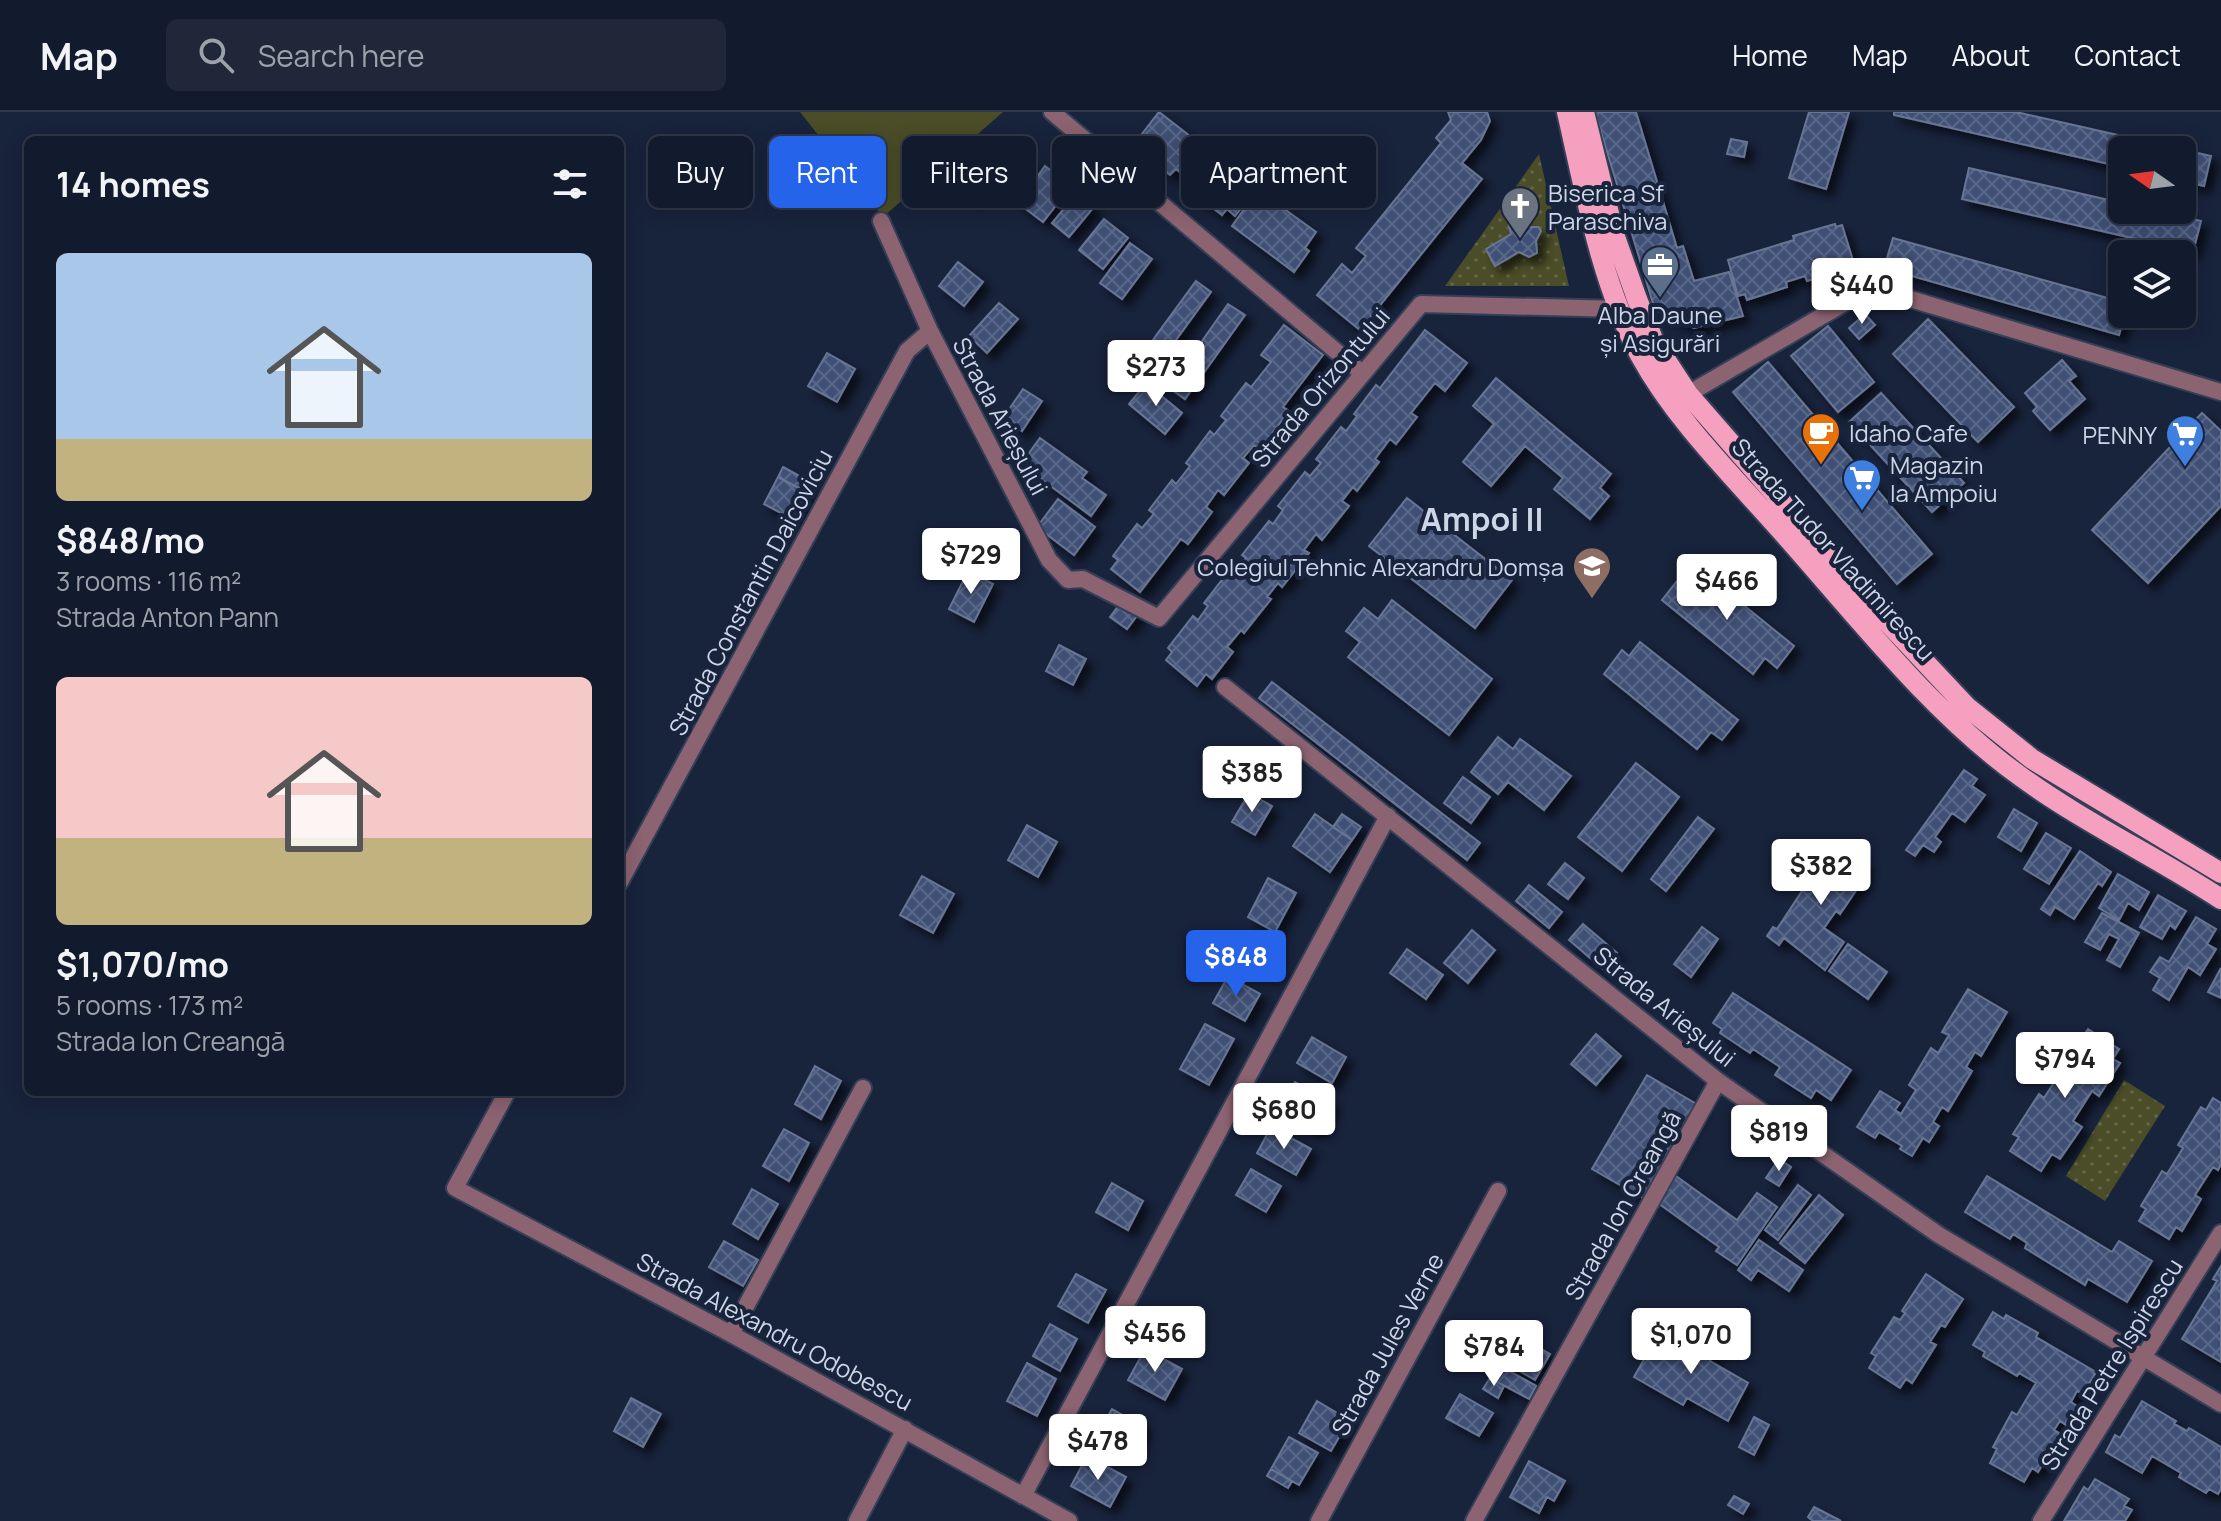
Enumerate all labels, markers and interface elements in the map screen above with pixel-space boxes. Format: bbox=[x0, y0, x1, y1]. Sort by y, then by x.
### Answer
search box bbox=[166, 19, 726, 91]
text: Map bbox=[40, 29, 118, 81]
icon: search bbox=[194, 33, 238, 77]
text: Search here bbox=[258, 35, 425, 76]
text: Home bbox=[1732, 36, 1808, 74]
text: Map bbox=[1852, 36, 1908, 74]
text: About bbox=[1952, 36, 2030, 74]
text: Contact bbox=[2074, 36, 2181, 74]
chip: Buy bbox=[648, 136, 753, 208]
chip: Rent bbox=[769, 136, 886, 208]
chip: Filters bbox=[902, 136, 1036, 208]
chip: New bbox=[1052, 136, 1165, 208]
chip: Apartment bbox=[1181, 136, 1376, 208]
north arrow bbox=[2108, 136, 2196, 224]
map controls bbox=[2108, 136, 2196, 328]
text: 14 homes bbox=[56, 161, 210, 207]
icon: filters bbox=[548, 162, 592, 206]
place label: Biserica Sf Paraschiva bbox=[1548, 176, 1667, 237]
church icon: Biserica Sf Paraschiva bbox=[1499, 185, 1541, 240]
button: layers bbox=[2108, 240, 2196, 328]
office icon: Alba Daune și Asigurări bbox=[1639, 244, 1681, 299]
pin: $440 bbox=[1815, 258, 1909, 326]
text: $440 bbox=[1830, 266, 1894, 302]
place label: Alba Daune și Asigurări bbox=[1597, 298, 1723, 359]
street label: Strada Orizontului bbox=[1243, 300, 1397, 474]
icon: home bbox=[252, 305, 396, 449]
street label: Strada Arieșului bbox=[946, 331, 1056, 501]
pin: $273 bbox=[1109, 340, 1203, 408]
text: $273 bbox=[1126, 348, 1186, 384]
cafe icon: Idaho Cafe bbox=[1800, 411, 1842, 466]
supermarket icon: PENNY bbox=[2164, 413, 2206, 468]
place label: Idaho Cafe bbox=[1849, 416, 1968, 449]
place label: PENNY bbox=[2083, 418, 2158, 451]
street label: Strada Tudor Vladimirescu bbox=[1725, 431, 1943, 667]
street label: Strada Constantin Daicoviciu bbox=[660, 443, 840, 741]
place label: Magazin la Ampoiu bbox=[1890, 448, 1998, 509]
supermarket icon: Magazin la Ampoiu bbox=[1841, 457, 1883, 512]
district label: Ampoi II bbox=[1420, 497, 1544, 541]
text: $848/mo bbox=[56, 517, 205, 563]
pin: $729 bbox=[924, 528, 1018, 596]
text: $729 bbox=[940, 536, 1002, 572]
school or university icon: Colegiul Tehnic Alexandru Domșa bbox=[1571, 545, 1613, 600]
place label: Colegiul Tehnic Alexandru Domșa bbox=[1197, 550, 1564, 583]
pin: $466 bbox=[1680, 554, 1774, 622]
text: $466 bbox=[1695, 562, 1759, 598]
text: 3 rooms · 116 m² bbox=[56, 563, 242, 599]
text: Strada Anton Pann bbox=[56, 599, 279, 635]
icon: home bbox=[252, 729, 396, 873]
pin: $385 bbox=[1205, 746, 1299, 814]
text: $385 bbox=[1221, 754, 1283, 790]
pin: $382 bbox=[1774, 839, 1868, 907]
text: $382 bbox=[1790, 847, 1852, 883]
pin: $848 bbox=[1189, 930, 1283, 998]
text: $848 bbox=[1204, 938, 1268, 974]
street label: Strada Arieșului bbox=[1587, 938, 1743, 1074]
text: $1,070/mo bbox=[56, 941, 229, 987]
text: 5 rooms · 173 m² bbox=[56, 987, 243, 1023]
text: Strada Ion Creangă bbox=[56, 1023, 285, 1059]
pin: $794 bbox=[2018, 1032, 2112, 1100]
text: $794 bbox=[2034, 1040, 2096, 1076]
pin: $680 bbox=[1237, 1083, 1331, 1151]
text: $680 bbox=[1251, 1091, 1317, 1127]
street label: Strada Ion Creangă bbox=[1556, 1104, 1688, 1306]
pin: $819 bbox=[1732, 1105, 1826, 1173]
text: $819 bbox=[1749, 1113, 1809, 1149]
street label: Strada Alexandru Odobescu bbox=[631, 1244, 919, 1418]
street label: Strada Jules Verne bbox=[1323, 1247, 1451, 1441]
street label: Strada Petre Ispirescu bbox=[2032, 1252, 2190, 1476]
pin: $456 bbox=[1108, 1306, 1202, 1374]
pin: $1,070 bbox=[1626, 1308, 1756, 1376]
text: $456 bbox=[1123, 1314, 1187, 1350]
text: $1,070 bbox=[1650, 1316, 1732, 1352]
pin: $784 bbox=[1447, 1320, 1541, 1388]
text: $784 bbox=[1463, 1328, 1525, 1364]
pin: $478 bbox=[1051, 1414, 1145, 1482]
text: $478 bbox=[1067, 1422, 1129, 1458]

